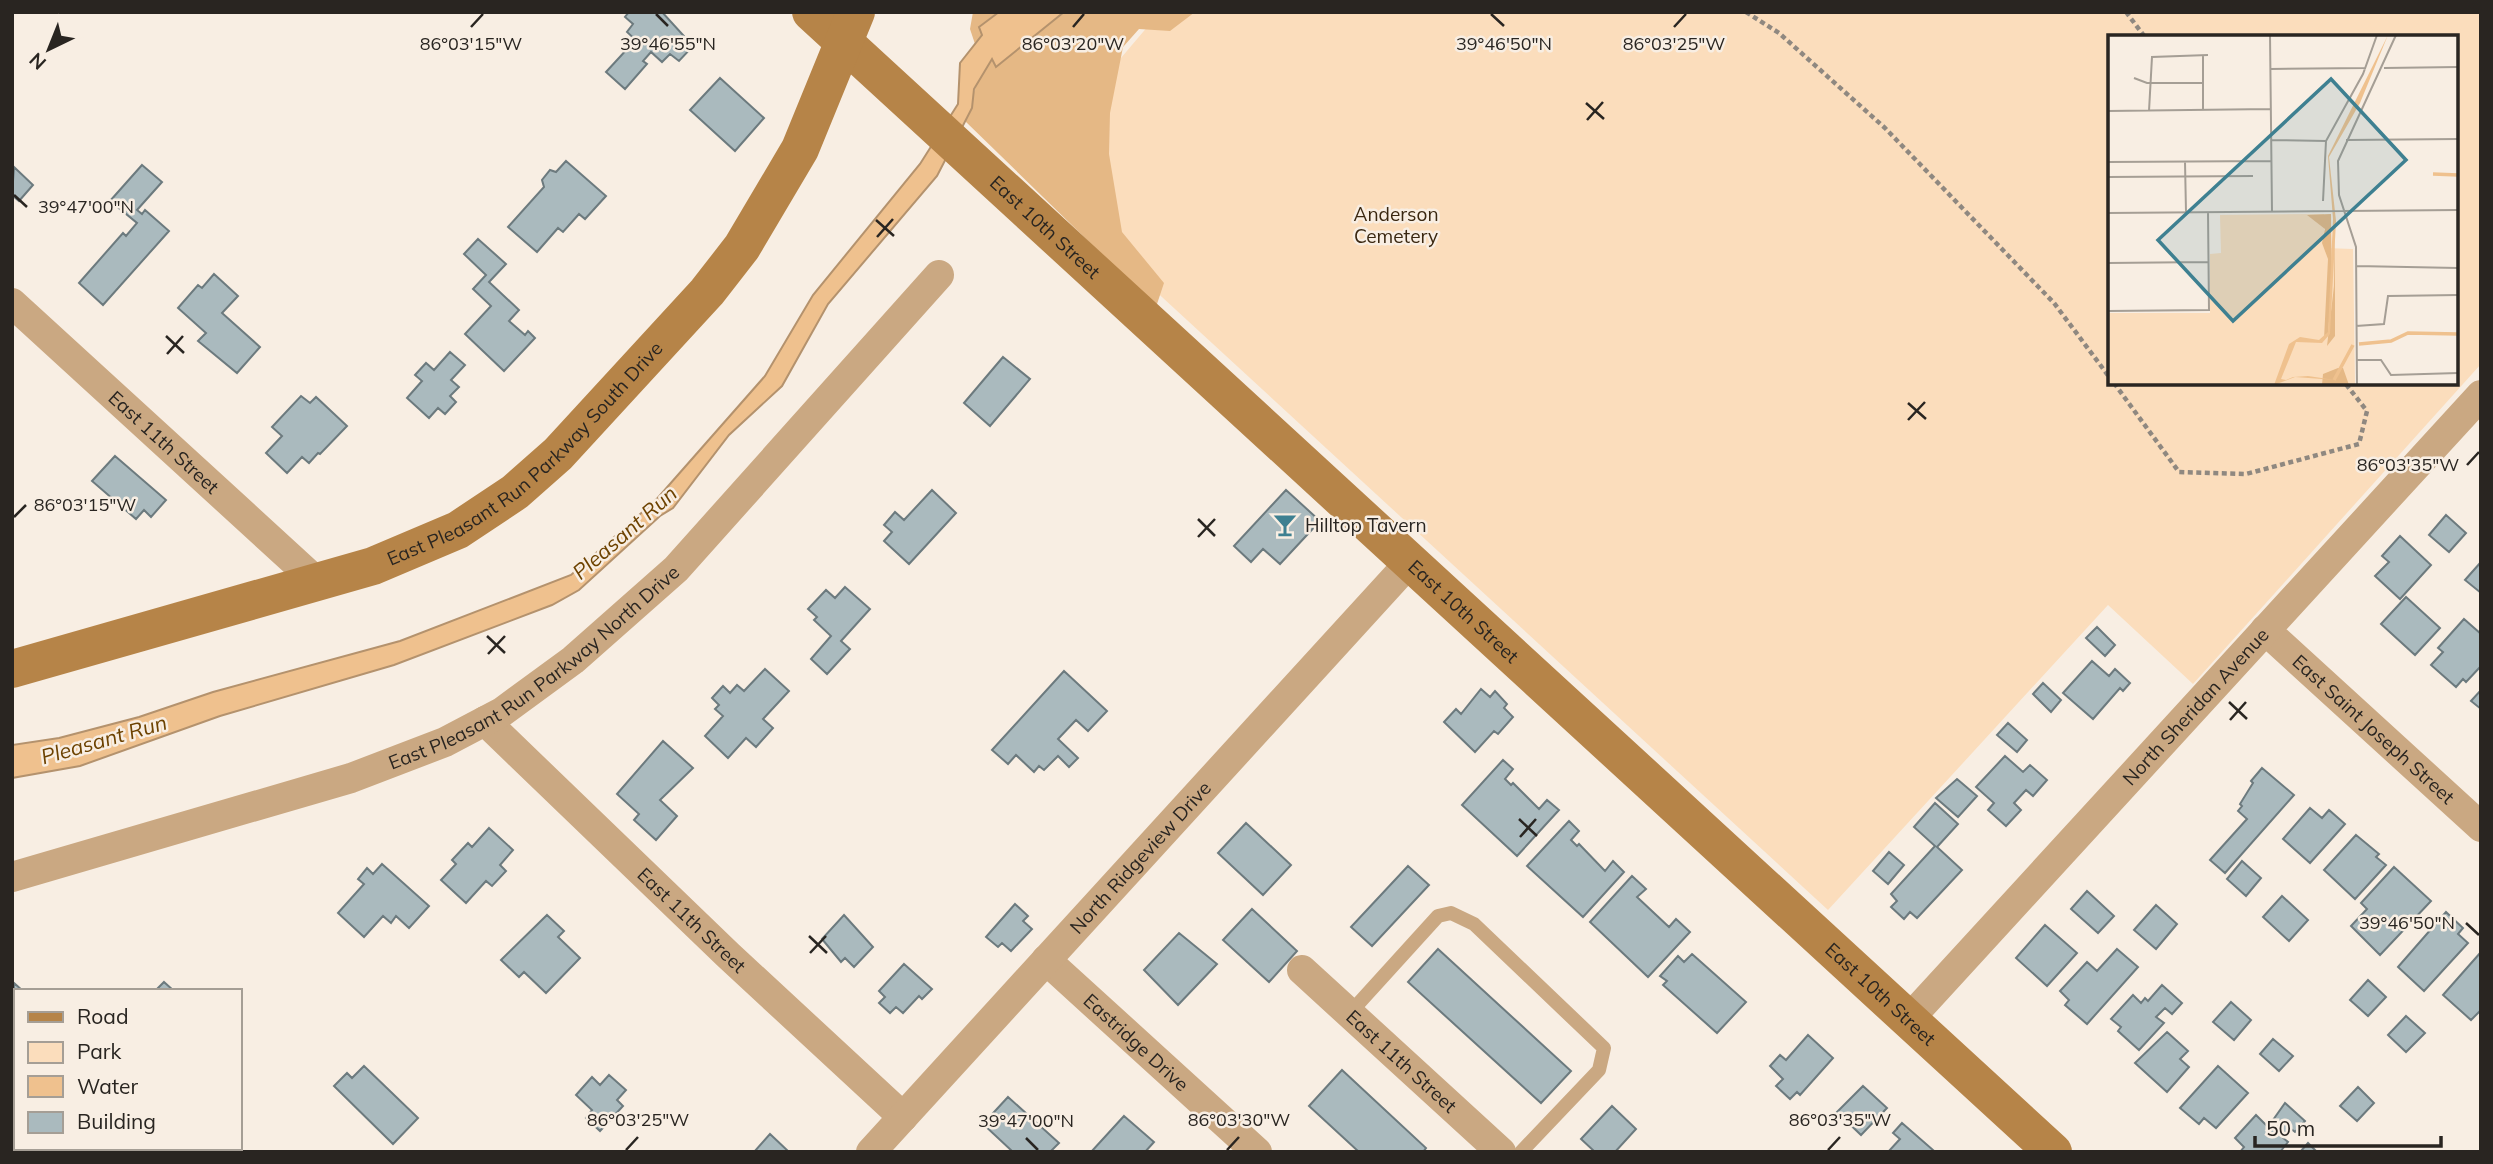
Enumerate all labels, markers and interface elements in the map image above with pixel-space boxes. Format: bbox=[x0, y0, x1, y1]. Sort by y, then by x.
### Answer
north arrow bbox=[14, 14, 84, 84]
text: 86°03'15"W bbox=[420, 32, 522, 55]
text: 39°46'55"N bbox=[620, 32, 716, 55]
text: 86°03'20"W bbox=[1022, 32, 1124, 55]
text: 39°46'50"N bbox=[1456, 32, 1552, 55]
text: 86°03'25"W bbox=[1623, 32, 1725, 55]
inset map bbox=[2108, 35, 2458, 385]
text: N bbox=[24, 48, 51, 75]
street label: East 10th Street bbox=[985, 170, 1106, 284]
text: 39°47'00"N bbox=[38, 195, 134, 218]
park label: Anderson Cemetery bbox=[1353, 202, 1439, 248]
street label: East Pleasant Run Parkway South Drive bbox=[377, 334, 667, 568]
street label: East 11th Street bbox=[104, 385, 225, 499]
text: 86°03'35"W bbox=[2357, 453, 2459, 476]
water label: Pleasant Run bbox=[568, 481, 682, 585]
text: 86°03'15"W bbox=[34, 493, 136, 516]
bar icon: Hilltop Tavern bbox=[1271, 511, 1299, 539]
place label: Hilltop Tavern bbox=[1305, 513, 1427, 537]
street label: East 10th Street bbox=[1403, 554, 1524, 668]
street label: East Pleasant Run Parkway North Drive bbox=[385, 560, 684, 775]
street label: North Sheridan Avenue bbox=[2117, 623, 2274, 790]
street label: East Saint Joseph Street bbox=[2288, 649, 2460, 809]
water label: Pleasant Run bbox=[38, 709, 170, 769]
street label: North Ridgeview Drive bbox=[1064, 776, 1216, 939]
street label: East 11th Street bbox=[632, 862, 751, 978]
text: 39°46'50"N bbox=[2359, 911, 2455, 934]
street label: East 10th Street bbox=[1820, 937, 1941, 1051]
street label: Eastridge Drive bbox=[1079, 988, 1194, 1096]
legend bbox=[14, 989, 242, 1150]
text: Road bbox=[77, 1003, 128, 1029]
street label: East 11th Street bbox=[1341, 1004, 1462, 1118]
text: Park bbox=[77, 1038, 121, 1064]
text: Water bbox=[77, 1073, 138, 1099]
scale bar bbox=[2255, 1104, 2440, 1148]
text: Building bbox=[77, 1108, 156, 1134]
text: 86°03'25"W bbox=[587, 1108, 689, 1131]
text: 86°03'30"W bbox=[1188, 1108, 1290, 1131]
text: 86°03'35"W bbox=[1789, 1108, 1891, 1131]
text: 39°47'00"N bbox=[978, 1109, 1074, 1132]
text: 50 m bbox=[2266, 1115, 2315, 1141]

